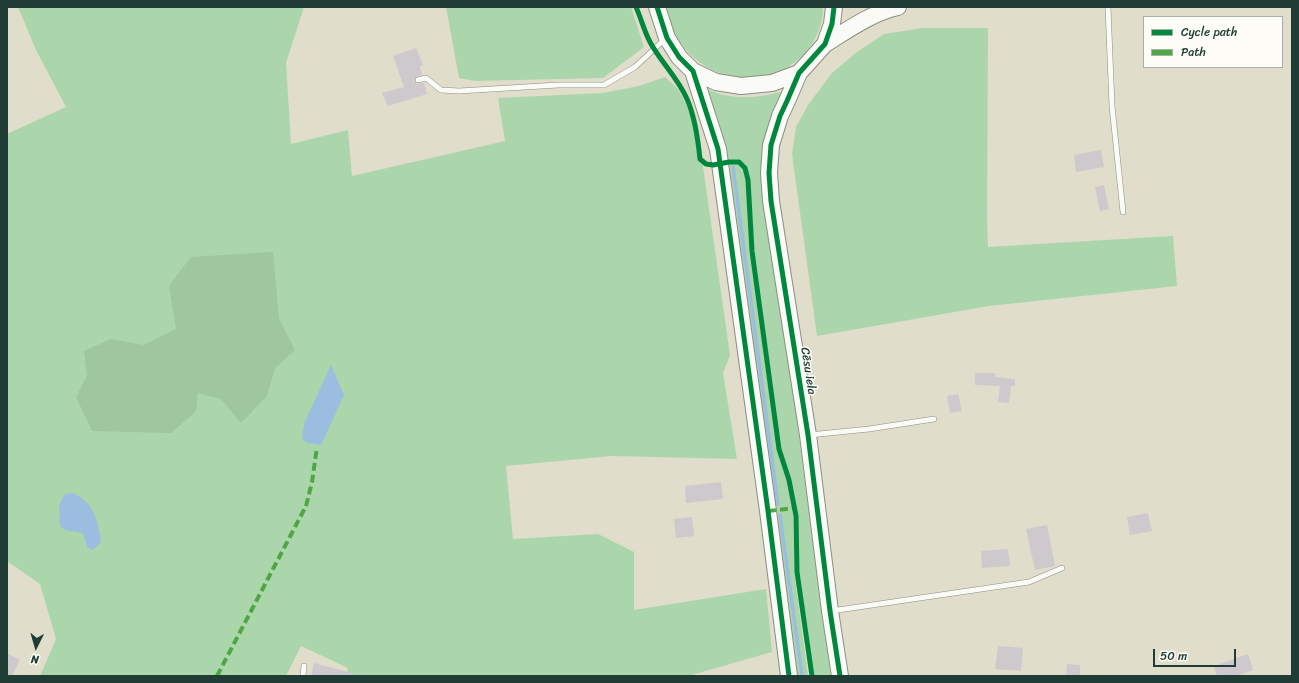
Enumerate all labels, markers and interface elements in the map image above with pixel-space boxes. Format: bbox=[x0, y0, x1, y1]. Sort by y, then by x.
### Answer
legend bbox=[1143, 16, 1283, 68]
text: Cycle path bbox=[1181, 21, 1237, 43]
text: Path bbox=[1181, 41, 1206, 63]
street label: Cēsu iela bbox=[797, 346, 819, 396]
north arrow bbox=[16, 627, 56, 667]
scale bar bbox=[1155, 641, 1238, 667]
text: 50 m bbox=[1160, 645, 1187, 667]
text: N bbox=[30, 650, 40, 669]

